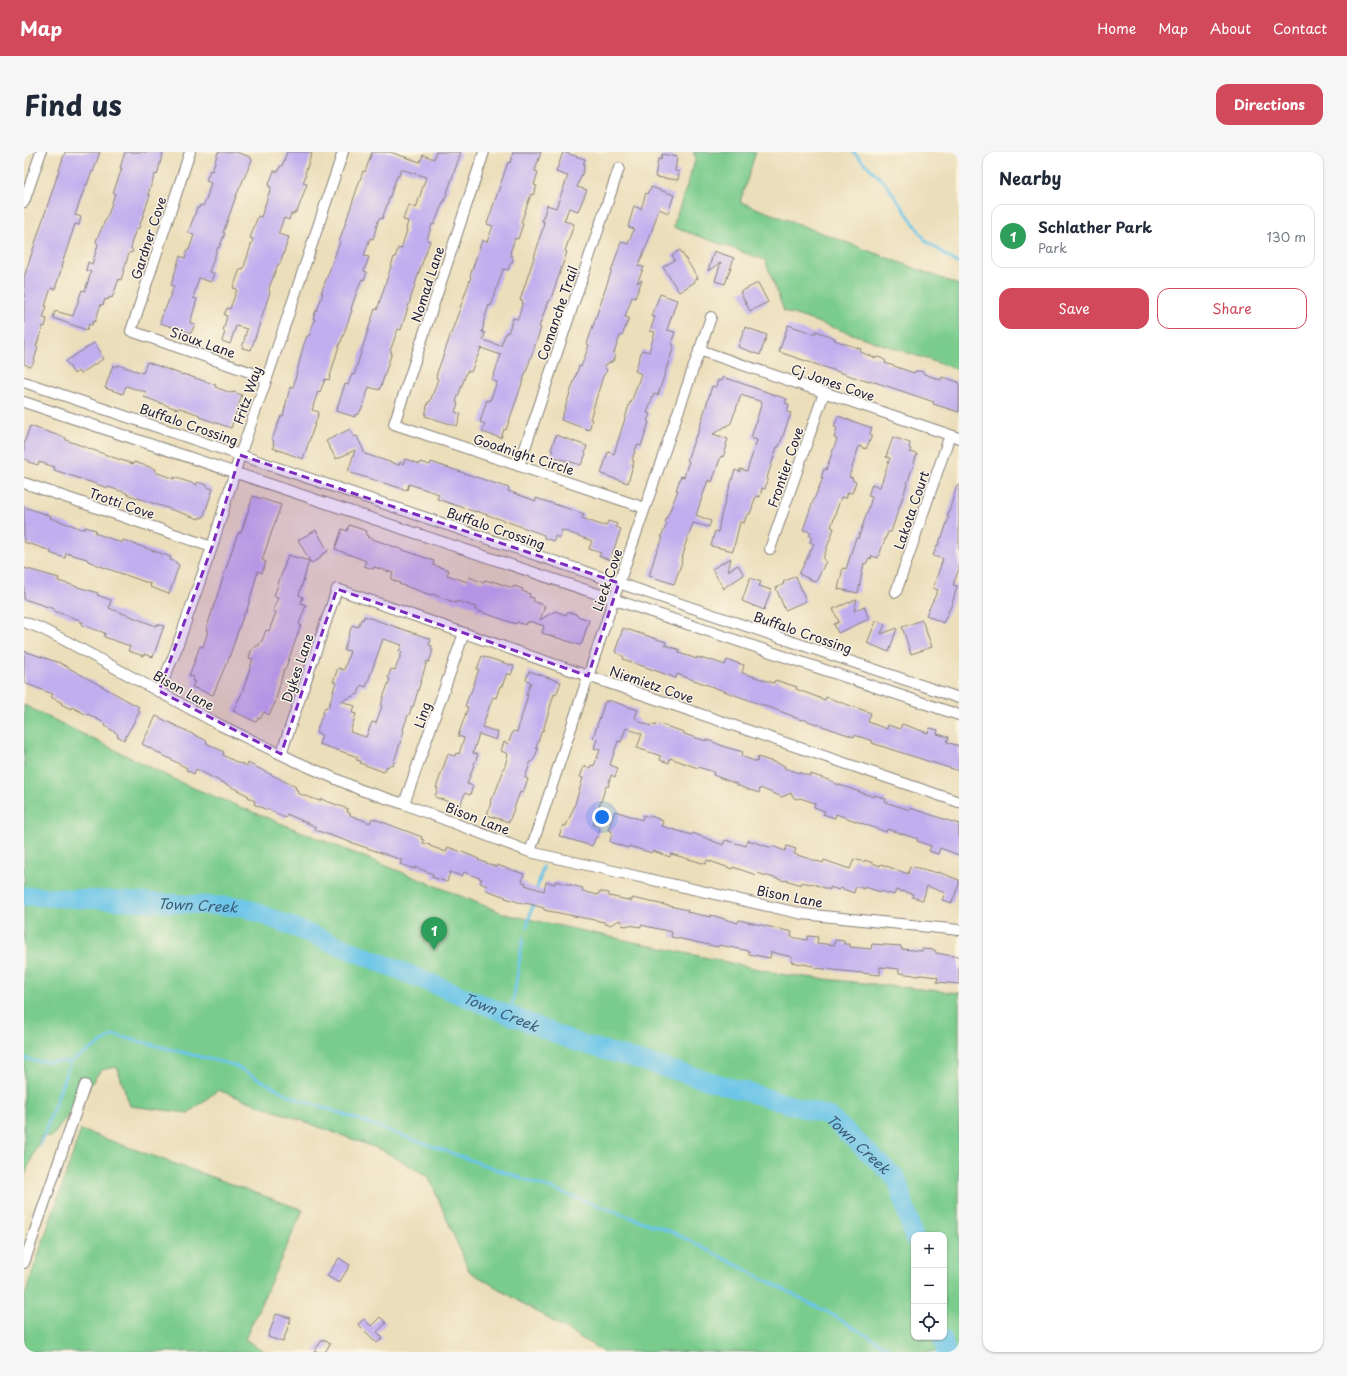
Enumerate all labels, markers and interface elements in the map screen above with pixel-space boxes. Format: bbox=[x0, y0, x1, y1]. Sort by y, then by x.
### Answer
text: Map bbox=[20, 14, 62, 42]
text: Home bbox=[1097, 18, 1136, 39]
text: Map bbox=[1158, 18, 1188, 39]
text: About bbox=[1210, 18, 1251, 39]
text: Contact bbox=[1273, 18, 1327, 39]
text: Find us bbox=[24, 83, 122, 126]
button: Directions bbox=[1216, 84, 1323, 125]
text: Nearby bbox=[999, 165, 1061, 191]
street label: Gardner Cove bbox=[126, 194, 170, 282]
text: Schlather Park bbox=[1038, 215, 1152, 238]
text: 1 bbox=[1010, 227, 1016, 246]
text: 130 m bbox=[1267, 227, 1306, 246]
text: Park bbox=[1038, 238, 1067, 257]
street label: Nomad Lane bbox=[406, 244, 448, 324]
street label: Comanche Trail bbox=[532, 263, 582, 363]
button: Save bbox=[999, 288, 1149, 329]
button: Share bbox=[1157, 288, 1307, 329]
street label: Sioux Lane bbox=[168, 322, 238, 362]
street label: Cj Jones Cove bbox=[789, 359, 877, 405]
street label: Fritz Way bbox=[228, 363, 266, 427]
street label: Buffalo Crossing bbox=[137, 398, 241, 450]
street label: Frontier Cove bbox=[762, 424, 808, 510]
street label: Goodnight Circle bbox=[471, 429, 577, 479]
street label: Lakota Court bbox=[889, 468, 933, 552]
street label: Trotti Cove bbox=[87, 483, 157, 523]
street label: Buffalo Crossing bbox=[444, 502, 548, 554]
street label: Lieck Cove bbox=[587, 546, 627, 614]
street label: Buffalo Crossing bbox=[751, 606, 855, 658]
street label: Dykes Lane bbox=[276, 631, 318, 705]
street label: Niemietz Cove bbox=[607, 661, 697, 707]
street label: Bison Lane bbox=[150, 665, 218, 715]
street label: Ling bbox=[409, 699, 435, 731]
street label: Bison Lane bbox=[443, 797, 513, 839]
your location bbox=[592, 807, 612, 827]
street label: Bison Lane bbox=[755, 880, 825, 912]
water label: Town Creek bbox=[158, 892, 239, 917]
pin: 1 bbox=[421, 917, 447, 950]
water label: Town Creek bbox=[460, 987, 543, 1037]
water label: Town Creek bbox=[823, 1109, 896, 1179]
map controls bbox=[911, 1232, 947, 1340]
button: + bbox=[911, 1232, 947, 1268]
button: − bbox=[911, 1268, 947, 1304]
button: locate bbox=[911, 1304, 947, 1340]

